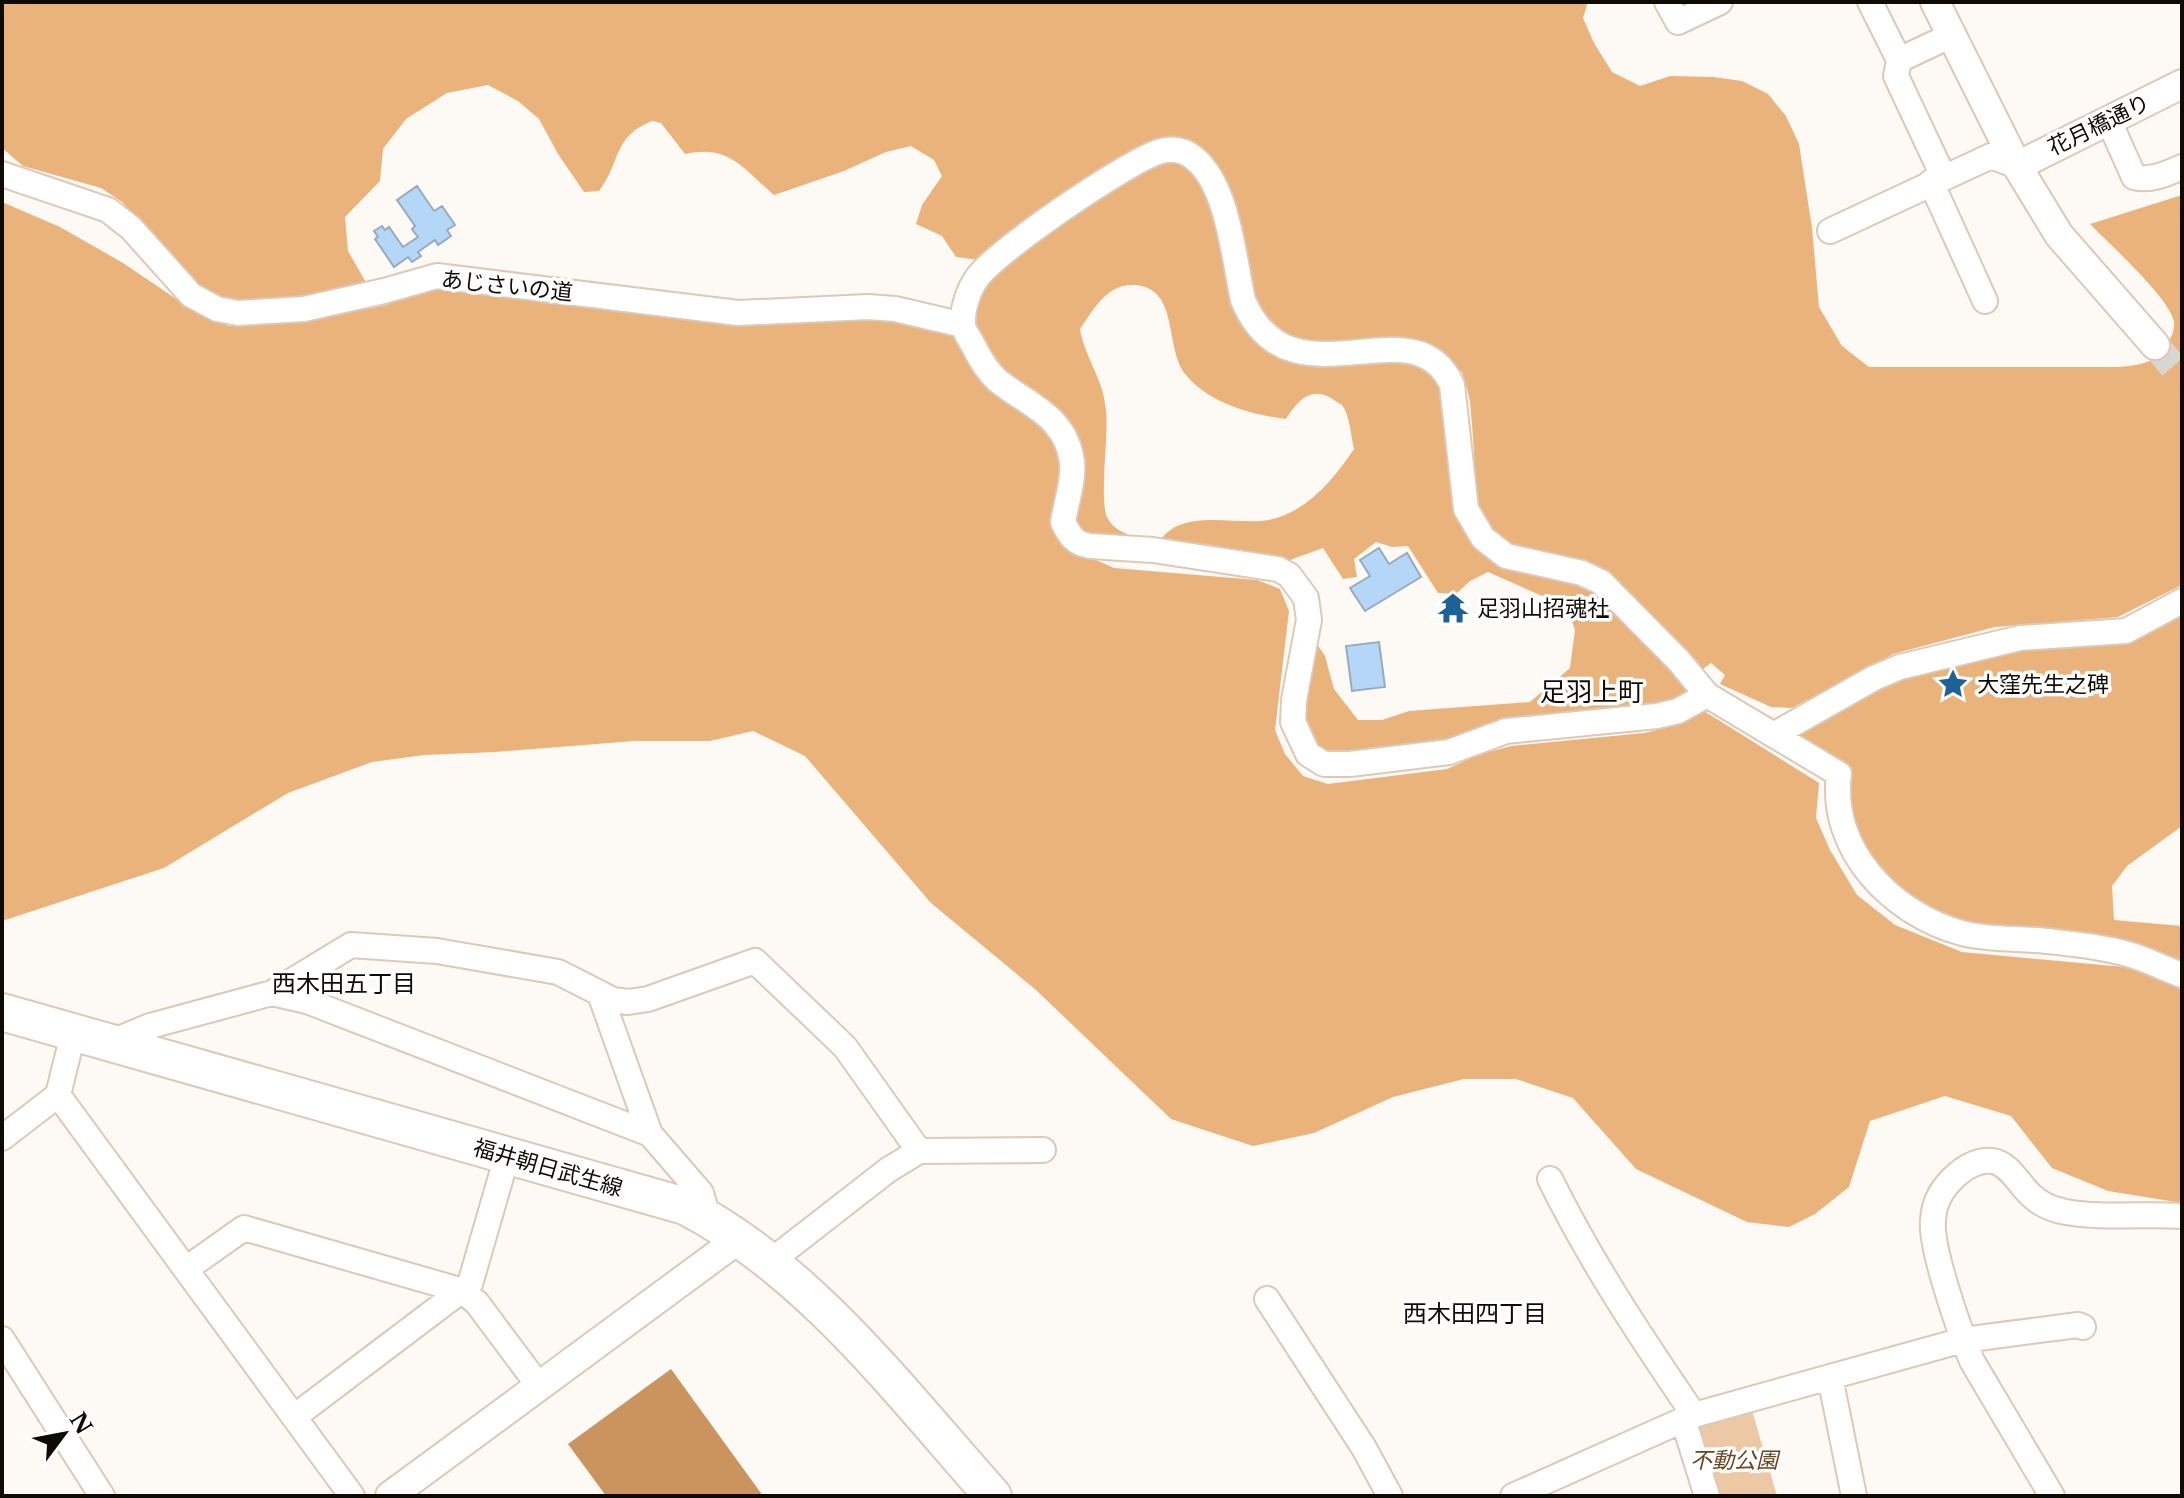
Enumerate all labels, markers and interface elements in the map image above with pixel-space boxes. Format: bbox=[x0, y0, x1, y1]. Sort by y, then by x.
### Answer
street label: 花月橋通り bbox=[2044, 89, 2154, 161]
street label: あじさいの道 bbox=[440, 266, 574, 306]
temple icon: 足羽山招魂社 bbox=[1436, 591, 1470, 625]
place label: 足羽山招魂社 bbox=[1477, 595, 1609, 622]
place icon: 大窪先生之碑 bbox=[1936, 667, 1970, 701]
place label: 大窪先生之碑 bbox=[1977, 671, 2109, 698]
district label: 足羽上町 bbox=[1540, 676, 1644, 708]
district label: 西木田五丁目 bbox=[272, 969, 416, 998]
street label: 福井朝日武生線 bbox=[470, 1134, 626, 1202]
district label: 西木田四丁目 bbox=[1403, 1299, 1547, 1328]
north arrow bbox=[24, 1394, 104, 1474]
text: N bbox=[64, 1408, 98, 1440]
park label: 不動公園 bbox=[1690, 1447, 1781, 1474]

